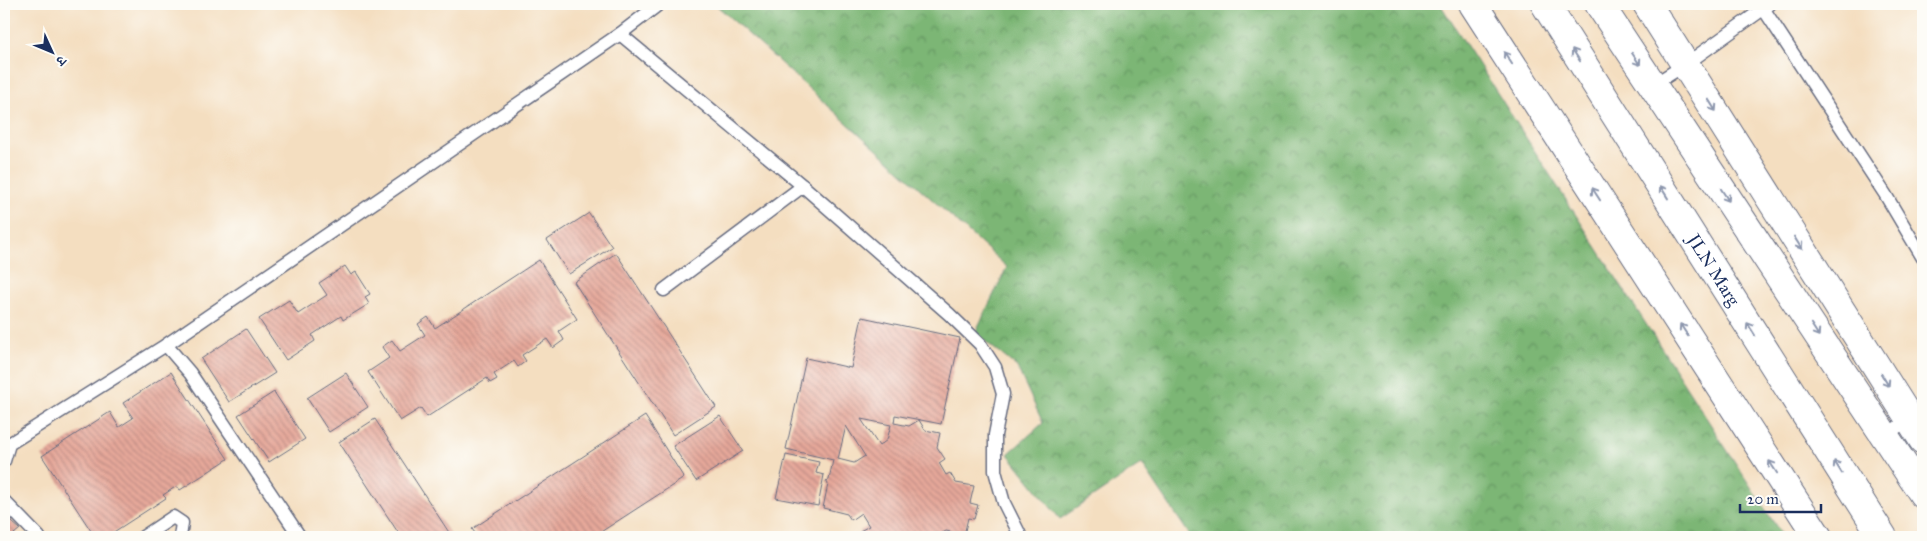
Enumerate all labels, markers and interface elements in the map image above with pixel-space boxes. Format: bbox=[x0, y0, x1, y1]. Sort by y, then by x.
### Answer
north arrow bbox=[28, 28, 78, 78]
one-way arrow bbox=[1571, 48, 1582, 62]
text: उ bbox=[52, 51, 70, 70]
one-way arrow bbox=[1503, 51, 1513, 65]
one-way arrow bbox=[1631, 52, 1641, 66]
one-way arrow bbox=[1707, 98, 1717, 112]
one-way arrow bbox=[1658, 186, 1668, 200]
one-way arrow bbox=[1591, 187, 1601, 201]
one-way arrow bbox=[1721, 187, 1731, 201]
street label: JLN Marg bbox=[1681, 228, 1745, 311]
one-way arrow bbox=[1794, 235, 1804, 249]
one-way arrow bbox=[1745, 323, 1755, 337]
one-way arrow bbox=[1810, 323, 1820, 337]
one-way arrow bbox=[1679, 324, 1689, 338]
one-way arrow bbox=[1880, 373, 1890, 387]
one-way arrow bbox=[1767, 460, 1778, 474]
one-way arrow bbox=[1833, 460, 1843, 474]
scale bar bbox=[1740, 481, 1821, 513]
text: 20 m bbox=[1747, 490, 1779, 508]

